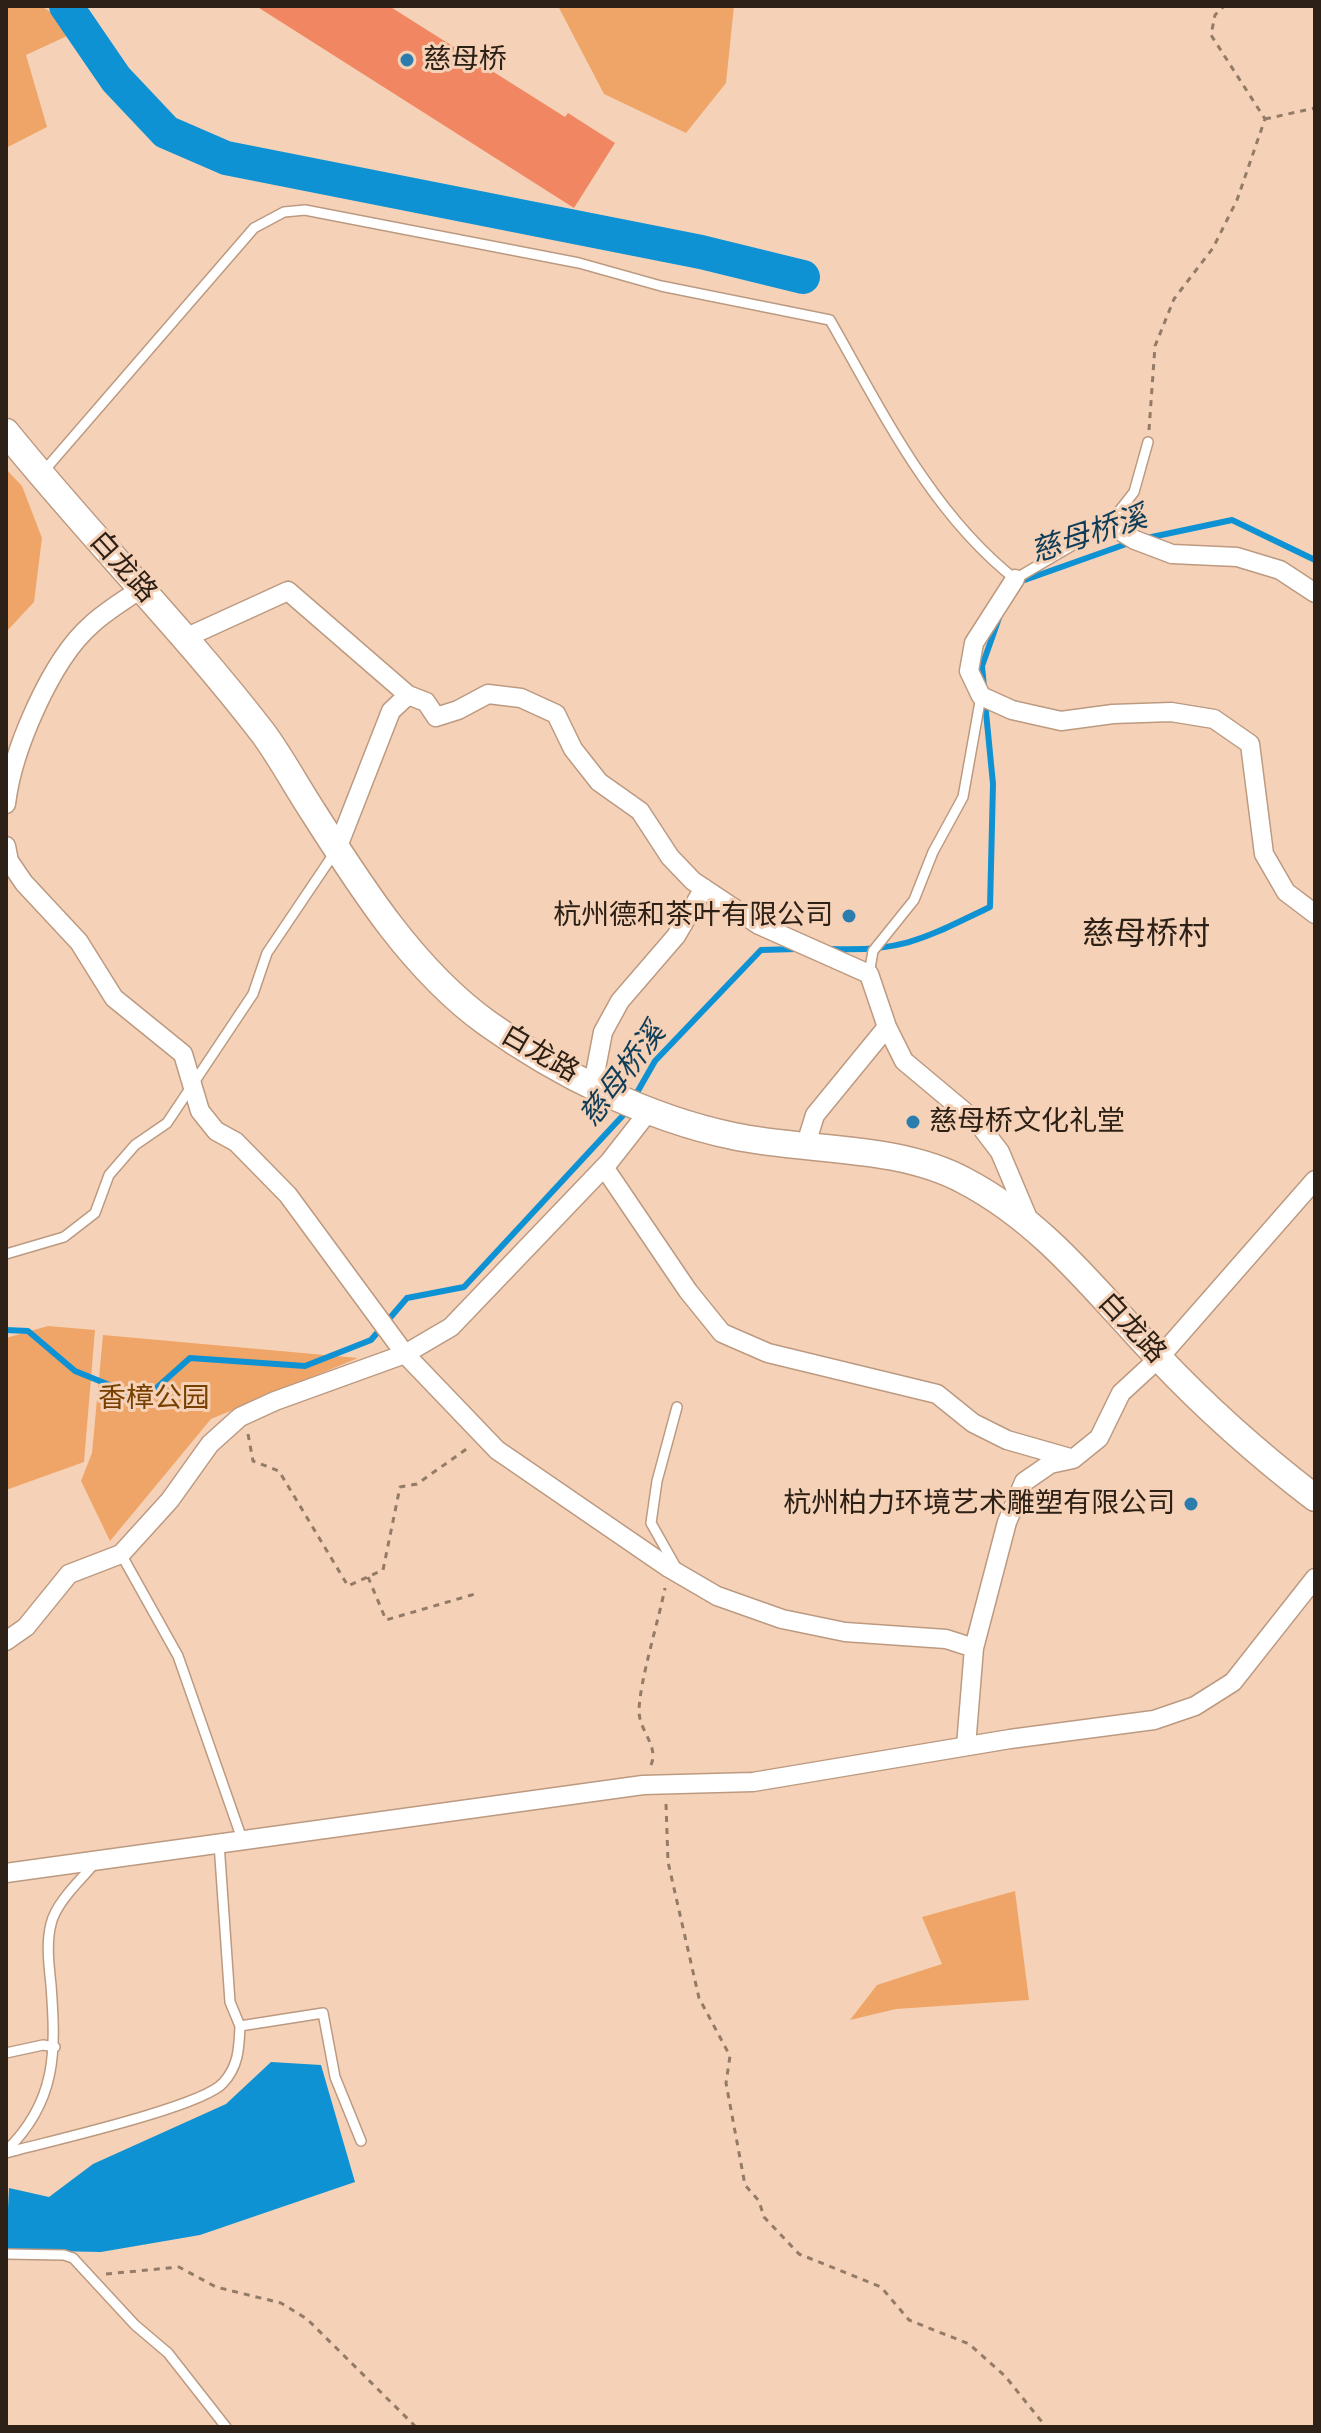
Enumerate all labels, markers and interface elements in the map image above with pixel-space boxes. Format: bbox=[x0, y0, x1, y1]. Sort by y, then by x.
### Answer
place label: 慈母桥 bbox=[423, 43, 507, 77]
marker: 慈母桥 bbox=[398, 51, 416, 69]
water label: 慈母桥溪 bbox=[1026, 499, 1152, 571]
street label: 白龙路 bbox=[82, 525, 164, 609]
place label: 杭州德和茶叶有限公司 bbox=[553, 899, 833, 933]
marker: 杭州德和茶叶有限公司 bbox=[840, 907, 858, 925]
district label: 慈母桥村 bbox=[1082, 916, 1210, 954]
water label: 慈母桥溪 bbox=[573, 1016, 673, 1134]
street label: 白龙路 bbox=[495, 1018, 585, 1090]
place label: 慈母桥文化礼堂 bbox=[929, 1105, 1125, 1139]
marker: 慈母桥文化礼堂 bbox=[904, 1113, 922, 1131]
street label: 白龙路 bbox=[1091, 1286, 1173, 1370]
park label: 香樟公园 bbox=[98, 1382, 210, 1416]
place label: 杭州柏力环境艺术雕塑有限公司 bbox=[783, 1487, 1175, 1521]
marker: 杭州柏力环境艺术雕塑有限公司 bbox=[1182, 1495, 1200, 1513]

